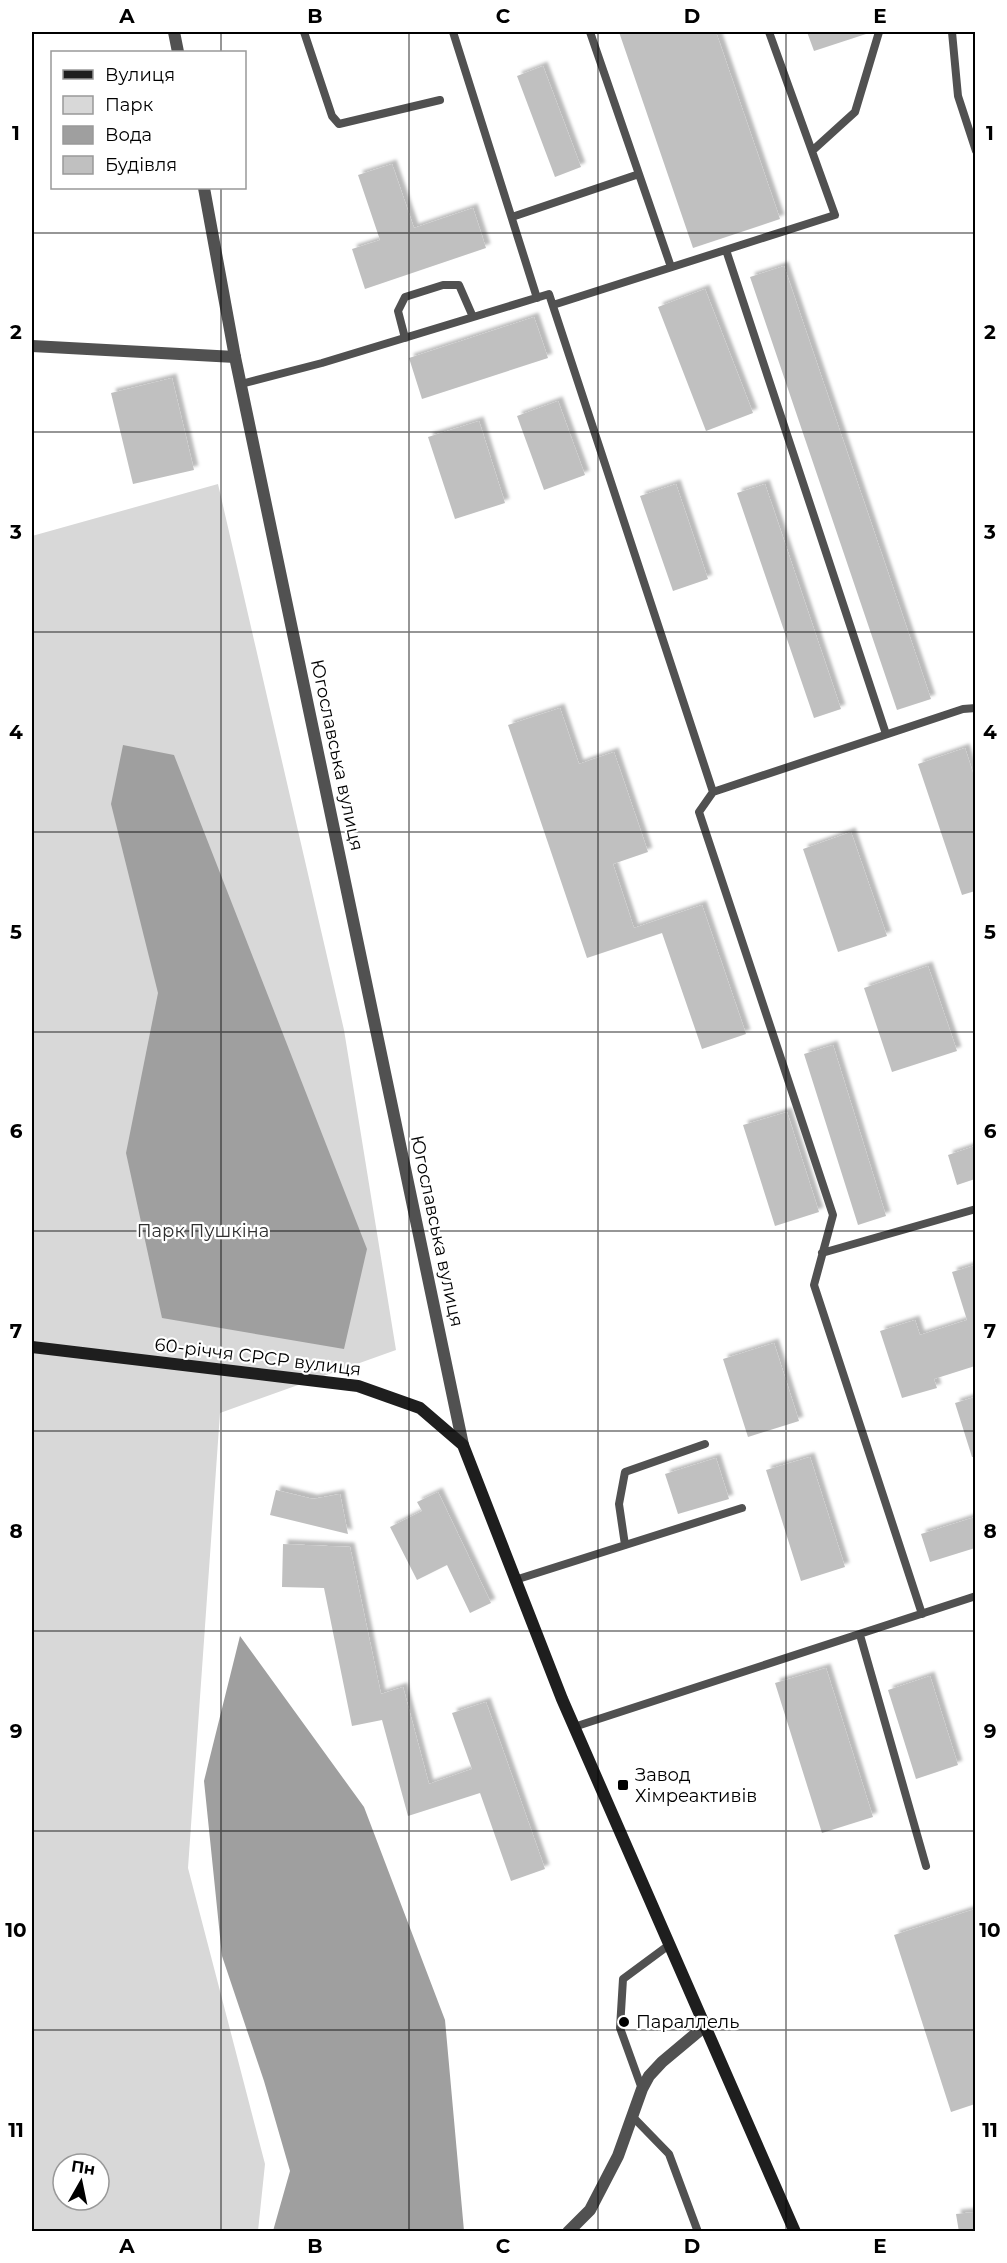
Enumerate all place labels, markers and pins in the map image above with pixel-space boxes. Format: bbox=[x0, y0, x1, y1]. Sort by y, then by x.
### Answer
place label: Завод Хімреактивів bbox=[635, 1764, 757, 1807]
marker: Завод Хімреактивів bbox=[616, 1778, 630, 1792]
place label: Параллель bbox=[636, 2011, 739, 2033]
marker: Параллель bbox=[617, 2015, 631, 2029]

